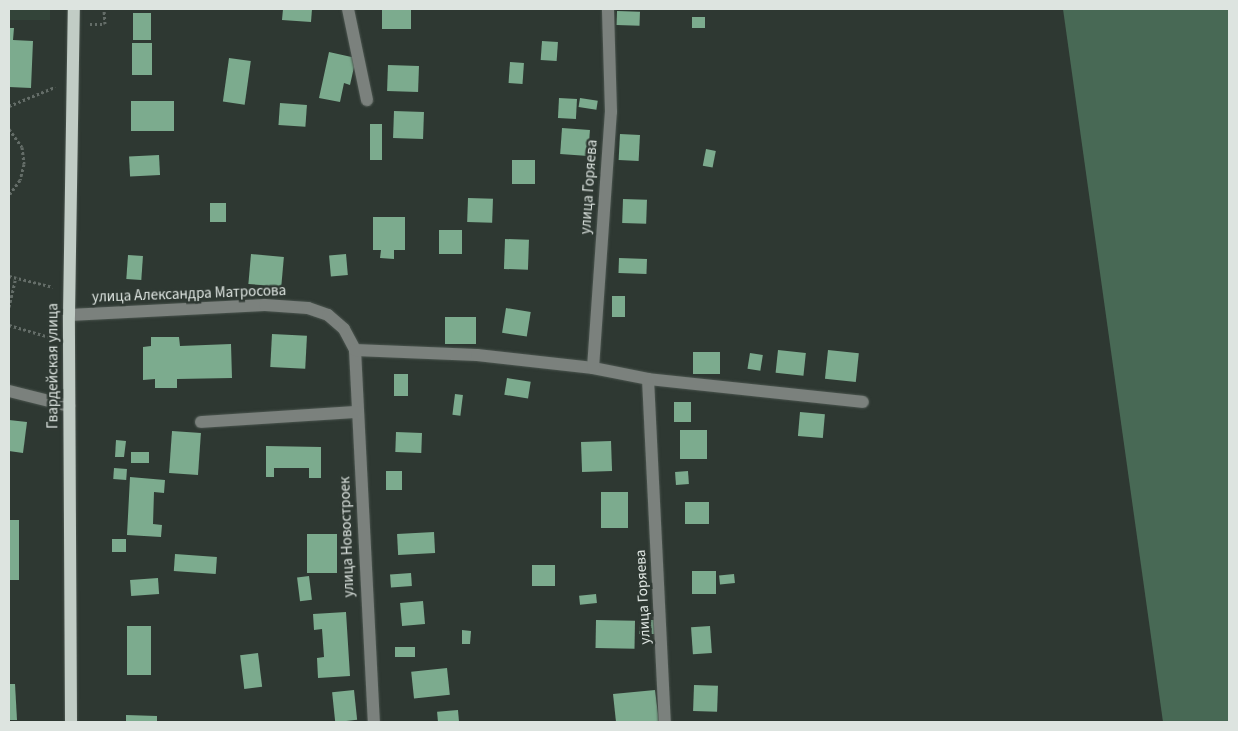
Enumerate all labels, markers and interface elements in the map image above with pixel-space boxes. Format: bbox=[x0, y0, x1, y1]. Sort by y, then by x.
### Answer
street label: улица Горяева bbox=[577, 139, 601, 235]
street label: улица Александра Матросова bbox=[92, 282, 286, 306]
street label: Гвардейская улица bbox=[44, 303, 62, 429]
street label: улица Новостроек bbox=[336, 476, 358, 598]
street label: улица Горяева bbox=[632, 549, 654, 645]

